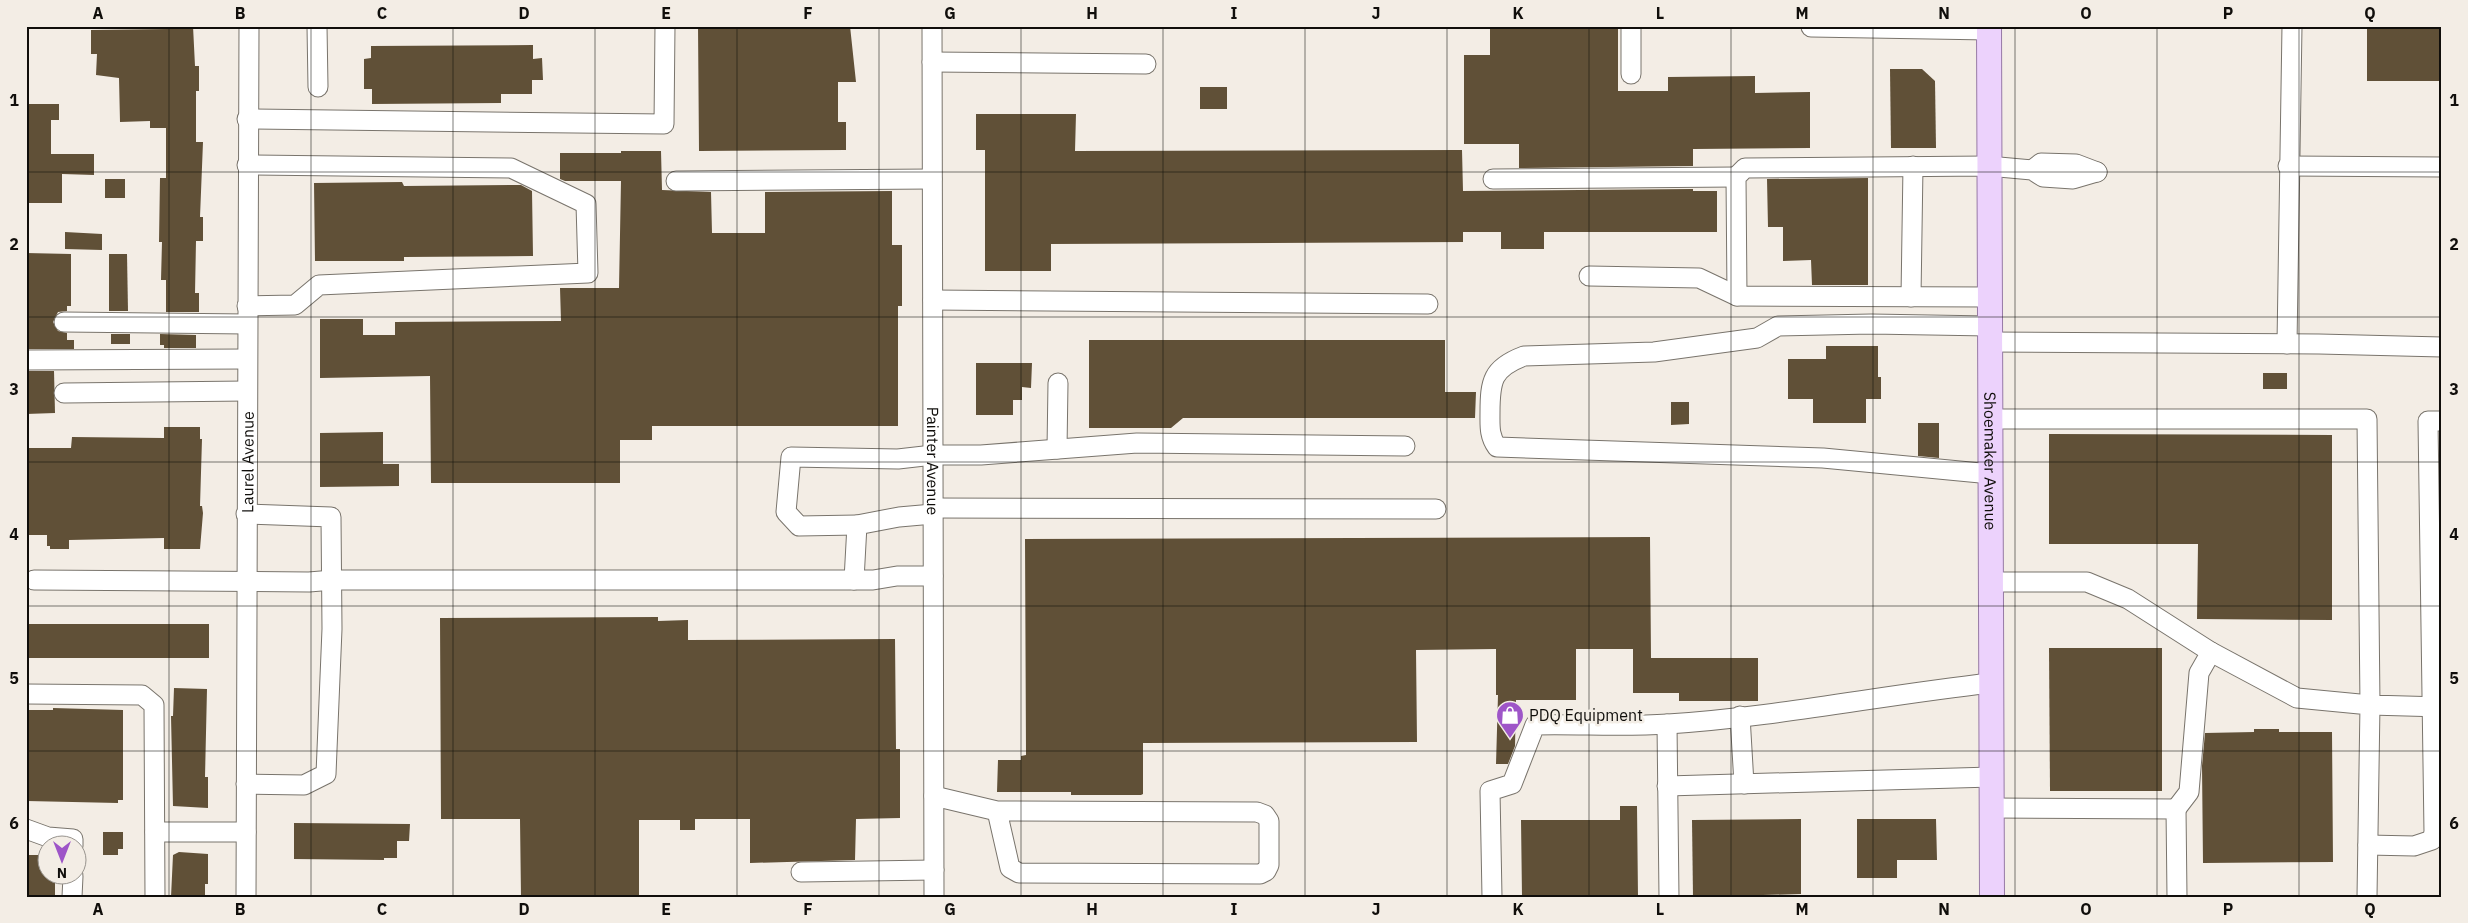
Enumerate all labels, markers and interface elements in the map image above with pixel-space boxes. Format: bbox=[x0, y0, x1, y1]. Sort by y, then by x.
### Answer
text: A bbox=[93, 3, 104, 23]
text: B bbox=[235, 3, 246, 23]
text: C bbox=[377, 3, 387, 23]
text: D bbox=[518, 3, 530, 23]
text: E bbox=[661, 3, 671, 23]
text: F bbox=[803, 3, 813, 23]
text: G bbox=[944, 3, 956, 23]
text: H bbox=[1086, 3, 1098, 23]
text: I bbox=[1231, 3, 1238, 23]
text: J bbox=[1372, 3, 1380, 23]
text: K bbox=[1512, 3, 1524, 23]
text: L bbox=[1656, 3, 1664, 23]
text: M bbox=[1795, 3, 1809, 23]
text: N bbox=[1938, 3, 1950, 23]
text: O bbox=[2080, 3, 2092, 23]
text: P bbox=[2223, 3, 2233, 23]
text: Q bbox=[2364, 3, 2376, 23]
text: 1 bbox=[9, 90, 19, 110]
text: 1 bbox=[2449, 90, 2459, 110]
text: 2 bbox=[9, 234, 19, 254]
text: 2 bbox=[2449, 234, 2459, 254]
text: 3 bbox=[9, 379, 19, 399]
text: 3 bbox=[2449, 379, 2459, 399]
street label: Shoemaker Avenue bbox=[1980, 392, 2001, 531]
street label: Painter Avenue bbox=[923, 407, 943, 516]
street label: Laurel Avenue bbox=[237, 411, 258, 513]
text: 4 bbox=[9, 524, 19, 544]
text: 4 bbox=[2449, 524, 2459, 544]
text: 5 bbox=[9, 668, 19, 688]
text: 5 bbox=[2449, 668, 2459, 688]
shop icon: PDQ Equipment bbox=[1495, 700, 1525, 739]
place label: PDQ Equipment bbox=[1529, 705, 1643, 725]
text: 6 bbox=[9, 813, 19, 833]
text: 6 bbox=[2449, 813, 2459, 833]
north arrow bbox=[38, 836, 88, 886]
text: N bbox=[57, 864, 67, 882]
text: A bbox=[93, 899, 104, 919]
text: B bbox=[235, 899, 246, 919]
text: C bbox=[377, 899, 387, 919]
text: D bbox=[518, 899, 530, 919]
text: E bbox=[661, 899, 671, 919]
text: F bbox=[803, 899, 813, 919]
text: G bbox=[944, 899, 956, 919]
text: H bbox=[1086, 899, 1098, 919]
text: I bbox=[1231, 899, 1238, 919]
text: J bbox=[1372, 899, 1380, 919]
text: K bbox=[1512, 899, 1524, 919]
text: L bbox=[1656, 899, 1664, 919]
text: M bbox=[1795, 899, 1809, 919]
text: N bbox=[1938, 899, 1950, 919]
text: O bbox=[2080, 899, 2092, 919]
text: P bbox=[2223, 899, 2233, 919]
text: Q bbox=[2364, 899, 2376, 919]

